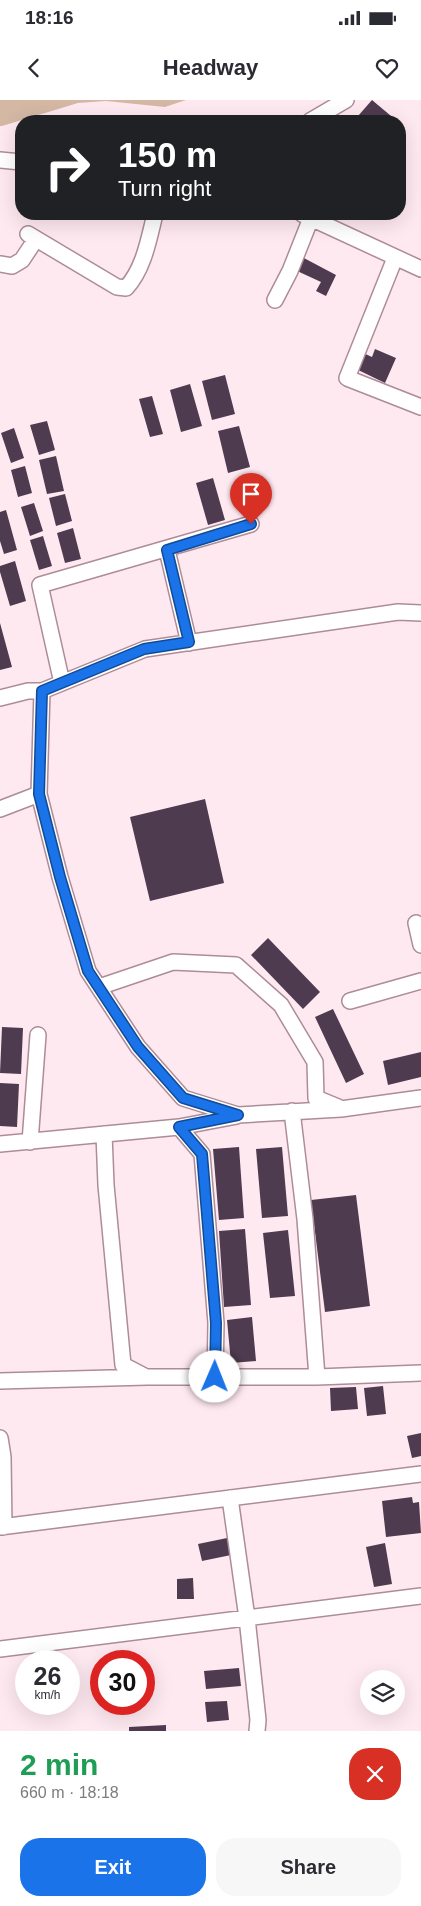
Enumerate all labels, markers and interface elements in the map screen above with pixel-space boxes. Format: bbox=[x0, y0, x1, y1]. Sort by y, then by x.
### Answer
text: 18:16 bbox=[25, 7, 74, 28]
icon: back bbox=[20, 54, 48, 82]
icon: heart bbox=[373, 54, 401, 82]
text: Headway bbox=[163, 55, 258, 80]
icon: right bbox=[35, 135, 100, 200]
text: 150 m bbox=[118, 135, 217, 174]
text: Turn right bbox=[118, 176, 211, 201]
pin bbox=[230, 473, 272, 524]
icon: arrive bbox=[237, 480, 265, 508]
position arrow bbox=[188, 1350, 240, 1402]
speed limit sign: 30 bbox=[90, 1650, 155, 1715]
text: 26 bbox=[34, 1662, 61, 1690]
map controls bbox=[360, 1670, 405, 1715]
button: layers bbox=[360, 1670, 405, 1715]
text: km/h bbox=[34, 1688, 61, 1702]
text: 2 min bbox=[20, 1748, 98, 1781]
button: close bbox=[349, 1748, 401, 1800]
text: 660 m · 18:18 bbox=[20, 1784, 119, 1801]
button: Exit bbox=[20, 1838, 206, 1896]
button: Share bbox=[216, 1838, 401, 1896]

